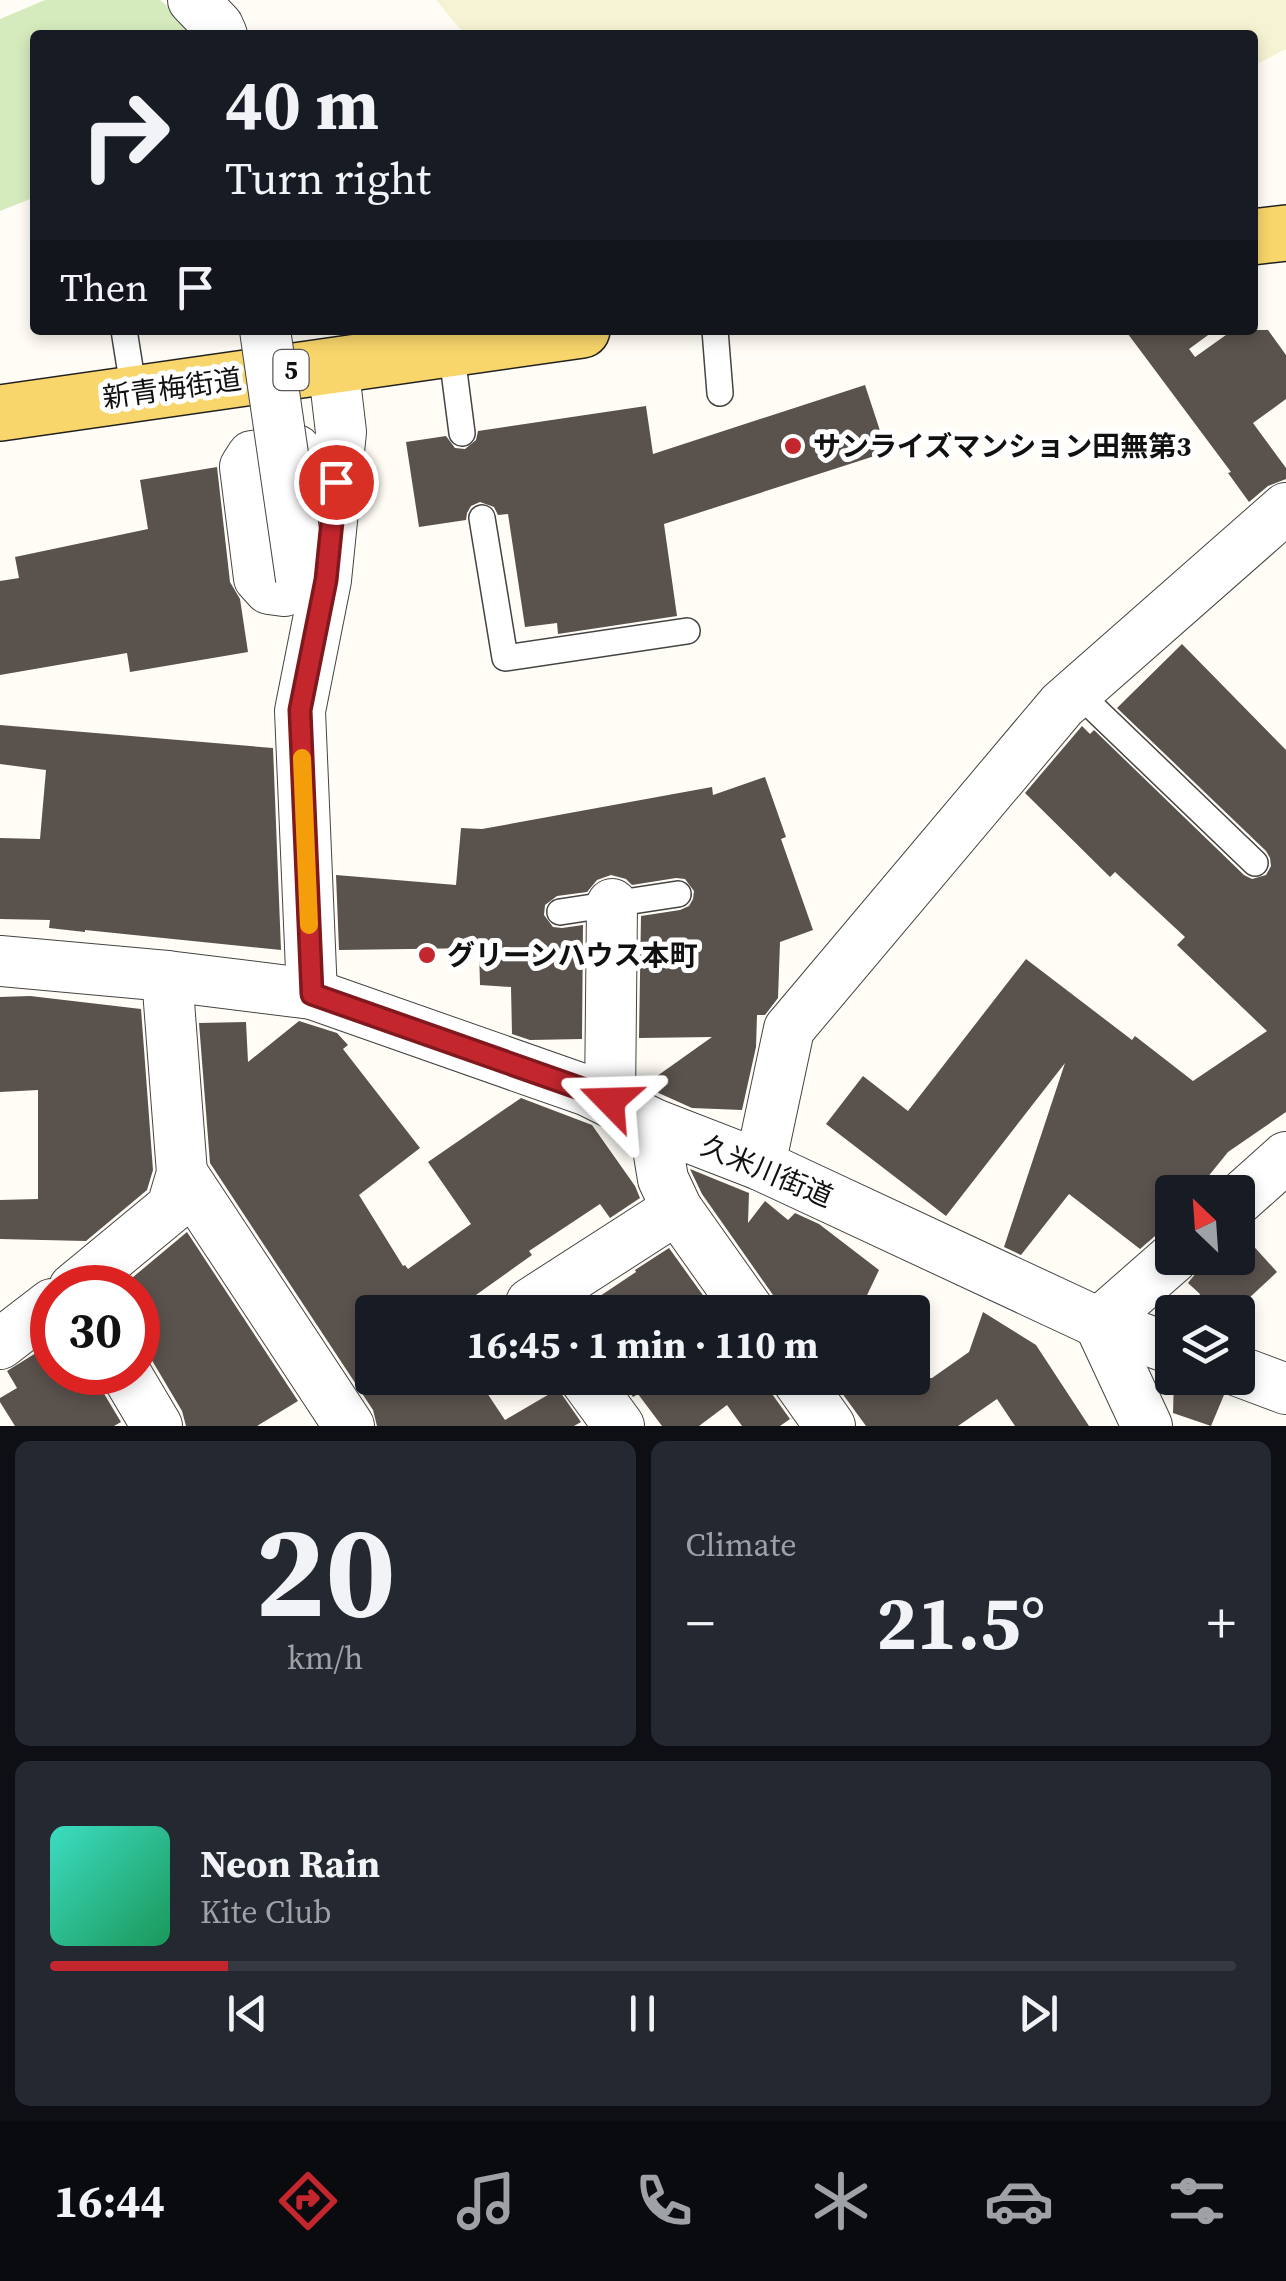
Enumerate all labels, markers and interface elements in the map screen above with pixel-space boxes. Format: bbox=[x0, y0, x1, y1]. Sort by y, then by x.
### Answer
text: 40 m bbox=[225, 56, 379, 152]
icon: right bbox=[60, 70, 190, 200]
text: Turn right bbox=[225, 147, 431, 209]
icon: arrive bbox=[168, 260, 223, 315]
text: Then bbox=[60, 262, 148, 314]
road number: 5 bbox=[274, 350, 308, 390]
street label: 新青梅街道 bbox=[100, 359, 244, 417]
place label: サンライズマンション田無第3 bbox=[813, 427, 1191, 465]
marker: サンライズマンション田無第3 bbox=[782, 435, 804, 457]
pin bbox=[294, 440, 379, 525]
icon: arrive bbox=[309, 455, 364, 510]
place label: グリーンハウス本町 bbox=[447, 936, 698, 974]
marker: グリーンハウス本町 bbox=[416, 944, 438, 966]
position arrow bbox=[558, 1049, 662, 1153]
street label: 久米川街道 bbox=[695, 1126, 839, 1216]
north arrow bbox=[1155, 1175, 1255, 1275]
map controls bbox=[1155, 1175, 1255, 1395]
speed limit sign: 30 bbox=[30, 1265, 160, 1395]
button: layers bbox=[1155, 1295, 1255, 1395]
text: 16:45 · 1 min · 110 m bbox=[466, 1319, 819, 1371]
text: 20 bbox=[255, 1481, 396, 1660]
text: Climate bbox=[686, 1523, 797, 1567]
text: 21.5° bbox=[876, 1571, 1045, 1674]
text: − bbox=[686, 1585, 715, 1660]
text: + bbox=[1207, 1585, 1236, 1660]
text: km/h bbox=[287, 1636, 363, 1680]
text: Neon Rain bbox=[200, 1838, 380, 1890]
text: Kite Club bbox=[200, 1890, 332, 1934]
icon: previous bbox=[220, 1986, 275, 2041]
icon: pause bbox=[615, 1986, 670, 2041]
icon: next bbox=[1011, 1986, 1066, 2041]
icon: directions bbox=[273, 2166, 343, 2236]
icon: music bbox=[451, 2166, 521, 2236]
icon: phone bbox=[629, 2166, 699, 2236]
icon: climate bbox=[806, 2166, 876, 2236]
icon: car bbox=[984, 2166, 1054, 2236]
icon: filters bbox=[1162, 2166, 1232, 2236]
text: 16:44 bbox=[54, 2170, 165, 2232]

